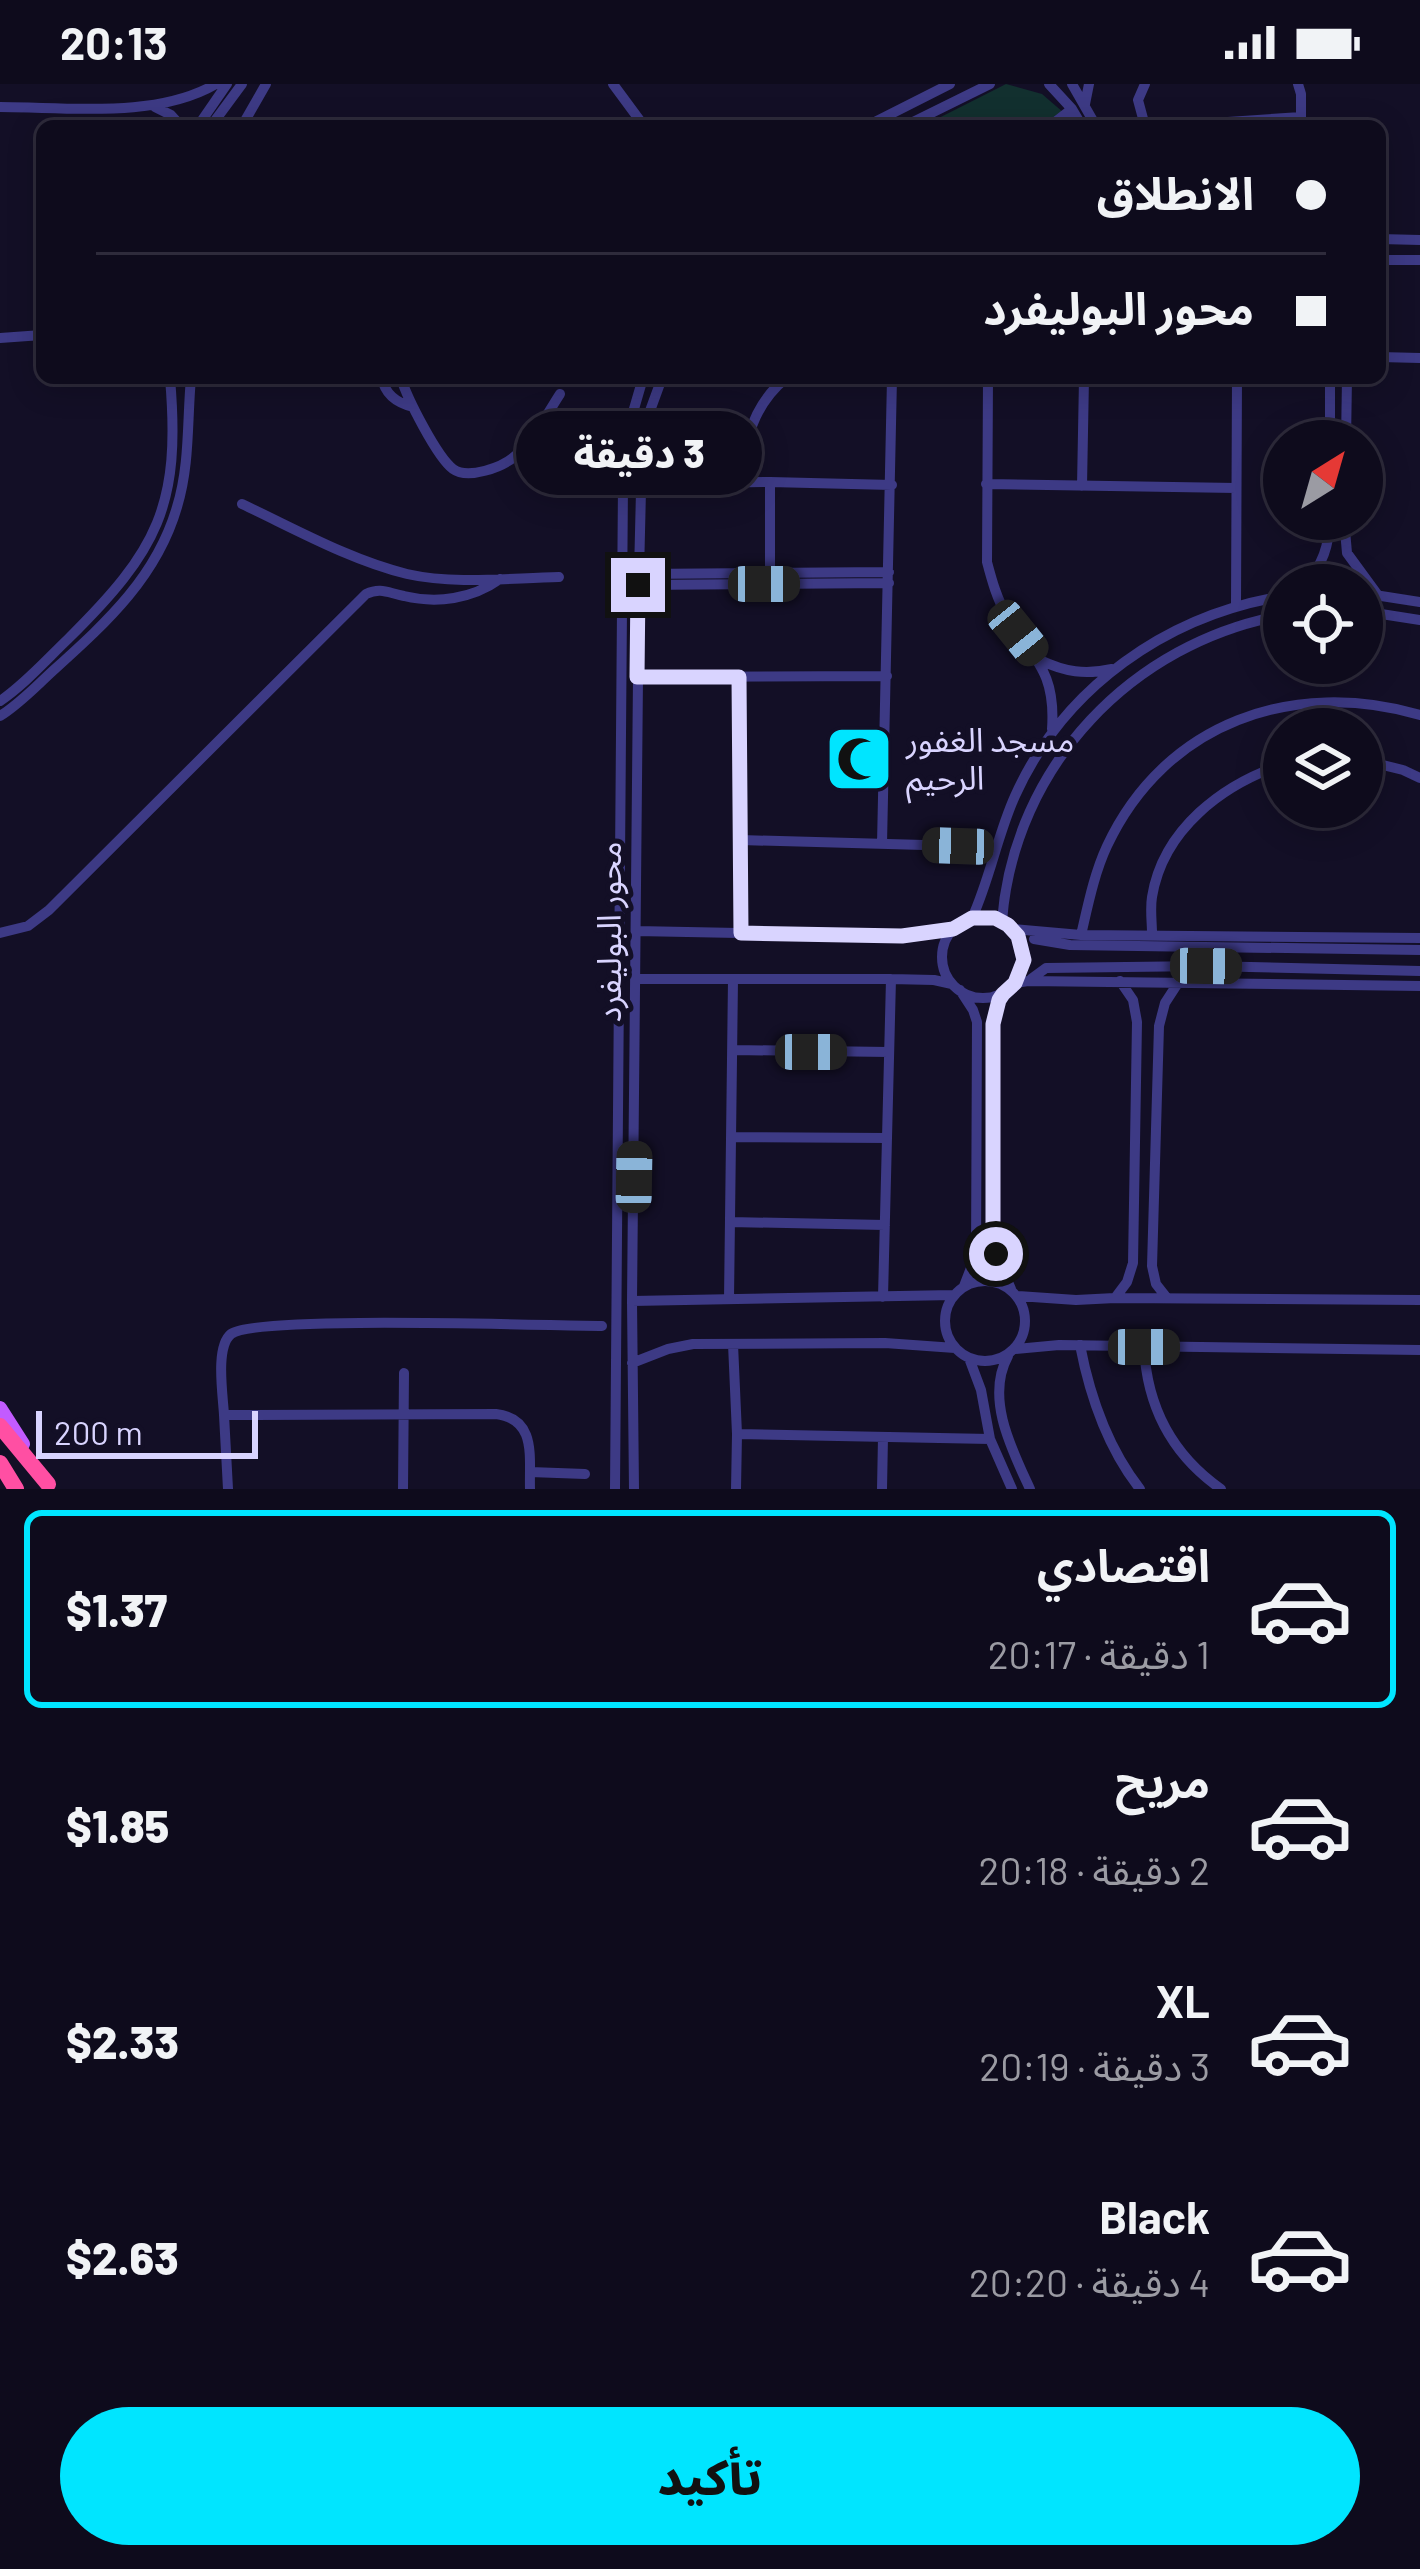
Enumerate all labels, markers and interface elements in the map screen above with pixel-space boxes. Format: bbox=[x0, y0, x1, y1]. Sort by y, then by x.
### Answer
text: 20:13 bbox=[60, 15, 167, 69]
text: الانطلاق bbox=[1097, 165, 1254, 219]
text: محور البوليفرد bbox=[983, 280, 1254, 334]
callout: 3 دقيقة bbox=[515, 411, 761, 495]
north arrow bbox=[1263, 420, 1383, 540]
map controls bbox=[1263, 420, 1383, 828]
text: 3 دقيقة bbox=[573, 429, 705, 476]
route end bbox=[611, 558, 665, 612]
button: locate bbox=[1263, 564, 1383, 684]
car bbox=[728, 566, 800, 602]
car bbox=[981, 594, 1055, 672]
button: layers bbox=[1263, 708, 1383, 828]
place label: مسجد الغفور الرحيم bbox=[905, 719, 1074, 804]
mosque icon: مسجد الغفور الرحيم bbox=[824, 724, 894, 794]
car bbox=[921, 827, 995, 865]
street label: محور البوليفرد bbox=[588, 841, 629, 1023]
car bbox=[1170, 947, 1242, 985]
car bbox=[775, 1034, 847, 1070]
car bbox=[615, 1141, 653, 1213]
route start bbox=[969, 1227, 1023, 1281]
car bbox=[1108, 1329, 1180, 1365]
scale bar bbox=[36, 1405, 258, 1458]
text: 200 m bbox=[54, 1412, 143, 1452]
text: اقتصادي bbox=[1037, 1537, 1210, 1591]
icon: car bbox=[1246, 1555, 1354, 1663]
text: $1.37 bbox=[66, 1582, 167, 1636]
text: 1 دقيقة · 20:17 bbox=[988, 1630, 1210, 1677]
text: مريح bbox=[1115, 1753, 1210, 1807]
icon: car bbox=[1246, 1771, 1354, 1879]
text: $1.85 bbox=[66, 1798, 169, 1852]
text: 2 دقيقة · 20:18 bbox=[979, 1846, 1210, 1893]
text: XL bbox=[1156, 1973, 1210, 2027]
icon: car bbox=[1246, 1987, 1354, 2095]
text: $2.33 bbox=[66, 2014, 179, 2068]
text: 3 دقيقة · 20:19 bbox=[979, 2042, 1210, 2089]
text: Black bbox=[1099, 2189, 1210, 2243]
icon: car bbox=[1246, 2203, 1354, 2311]
text: $2.63 bbox=[66, 2230, 179, 2284]
text: 4 دقيقة · 20:20 bbox=[969, 2258, 1210, 2305]
button: تأكيد bbox=[60, 2407, 1360, 2545]

